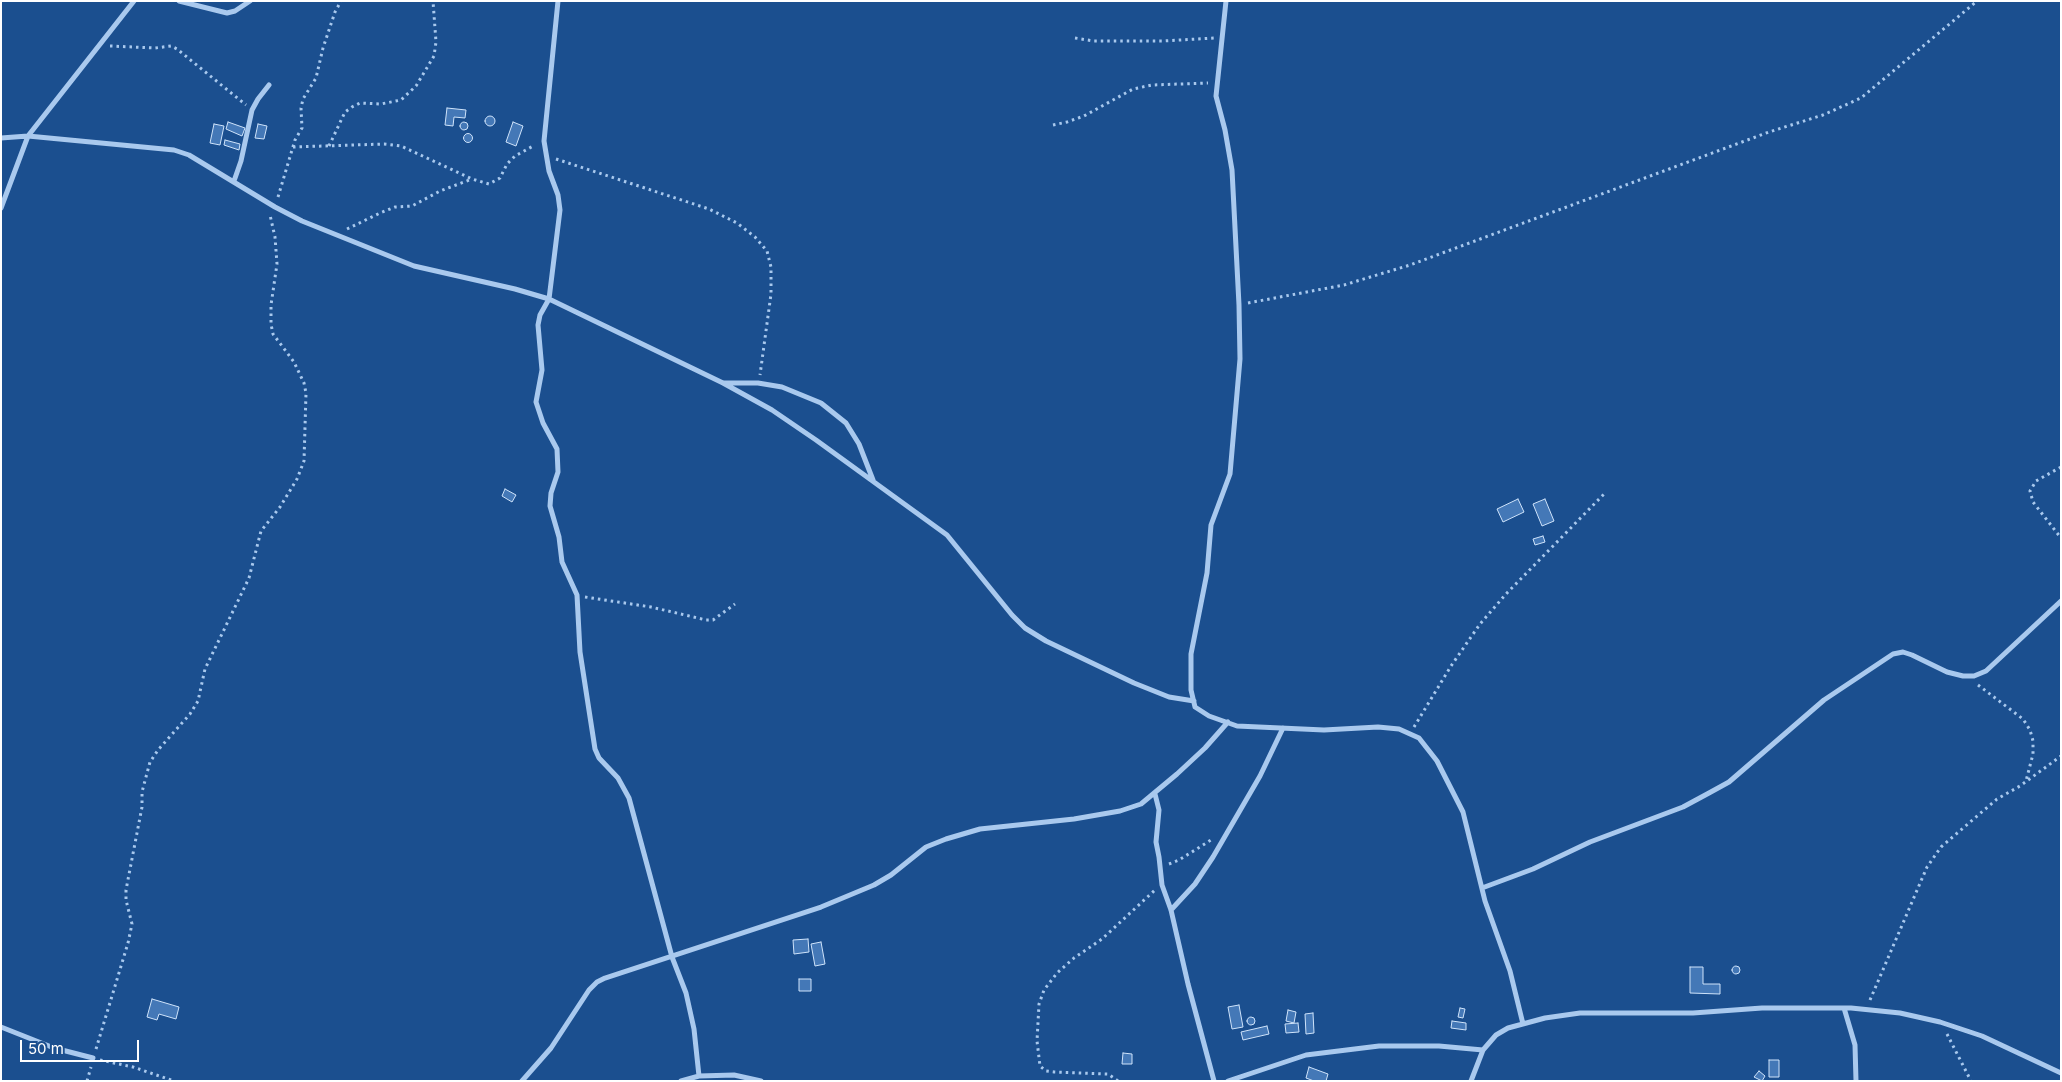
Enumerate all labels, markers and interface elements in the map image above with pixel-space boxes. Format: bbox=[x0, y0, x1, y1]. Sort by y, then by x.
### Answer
scale bar bbox=[22, 1030, 141, 1062]
text: 50 m bbox=[28, 1039, 64, 1058]

